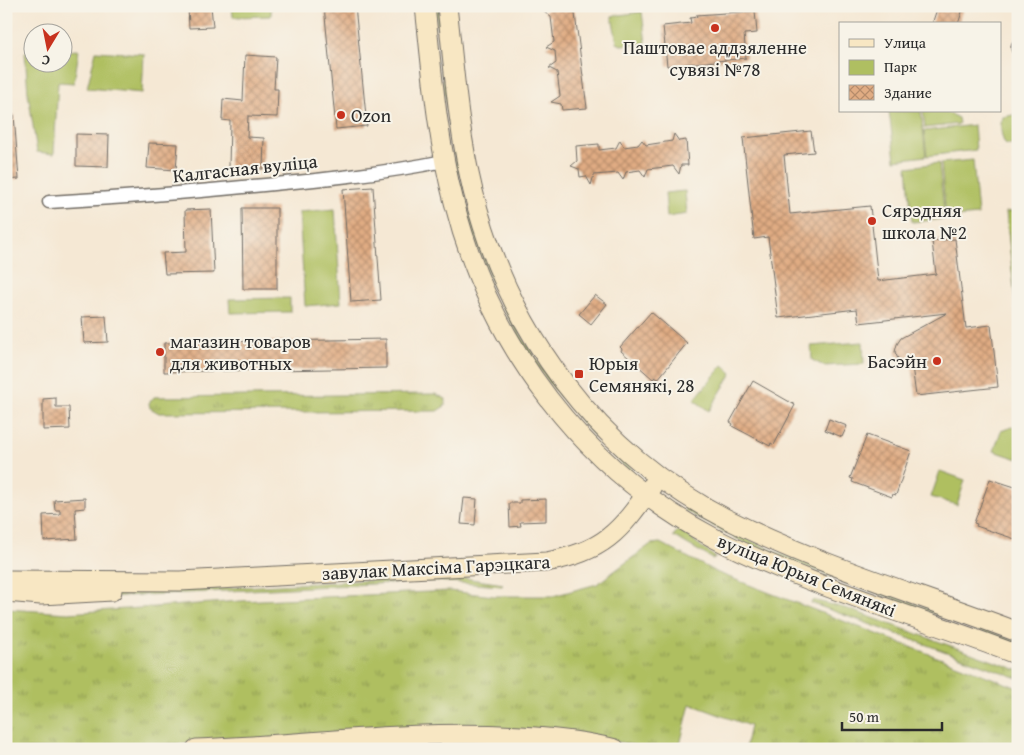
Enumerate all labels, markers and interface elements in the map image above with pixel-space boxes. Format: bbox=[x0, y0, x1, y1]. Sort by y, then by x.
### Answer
north arrow bbox=[22, 22, 72, 72]
marker: Паштовае аддзяленне сувязі №78 bbox=[709, 22, 721, 34]
legend bbox=[839, 22, 1002, 112]
text: Улица bbox=[884, 32, 927, 53]
place label: Паштовае аддзяленне сувязі №78 bbox=[623, 33, 807, 83]
text: С bbox=[40, 50, 51, 71]
text: Парк bbox=[884, 56, 917, 77]
text: Здание bbox=[884, 82, 932, 103]
place label: Ozon bbox=[351, 101, 392, 129]
marker: Ozon bbox=[335, 109, 347, 121]
street label: Калгасная вуліца bbox=[171, 146, 319, 190]
place label: Сярэдняя школа №2 bbox=[882, 196, 967, 246]
marker: Сярэдняя школа №2 bbox=[866, 215, 878, 227]
place label: магазин товаров для животных bbox=[170, 327, 311, 377]
marker: магазин товаров для животных bbox=[154, 346, 166, 358]
place label: Басэйн bbox=[868, 347, 927, 375]
place label: Юрыя Семянякі, 28 bbox=[589, 349, 694, 399]
marker: Басэйн bbox=[931, 355, 943, 367]
marker: Юрыя Семянякі, 28 bbox=[573, 368, 585, 380]
street label: вуліца Юрыя Семянякі bbox=[713, 526, 901, 624]
street label: завулак Максіма Гарэцкага bbox=[321, 547, 551, 587]
scale bar bbox=[842, 700, 942, 732]
text: 50 m bbox=[849, 706, 880, 727]

